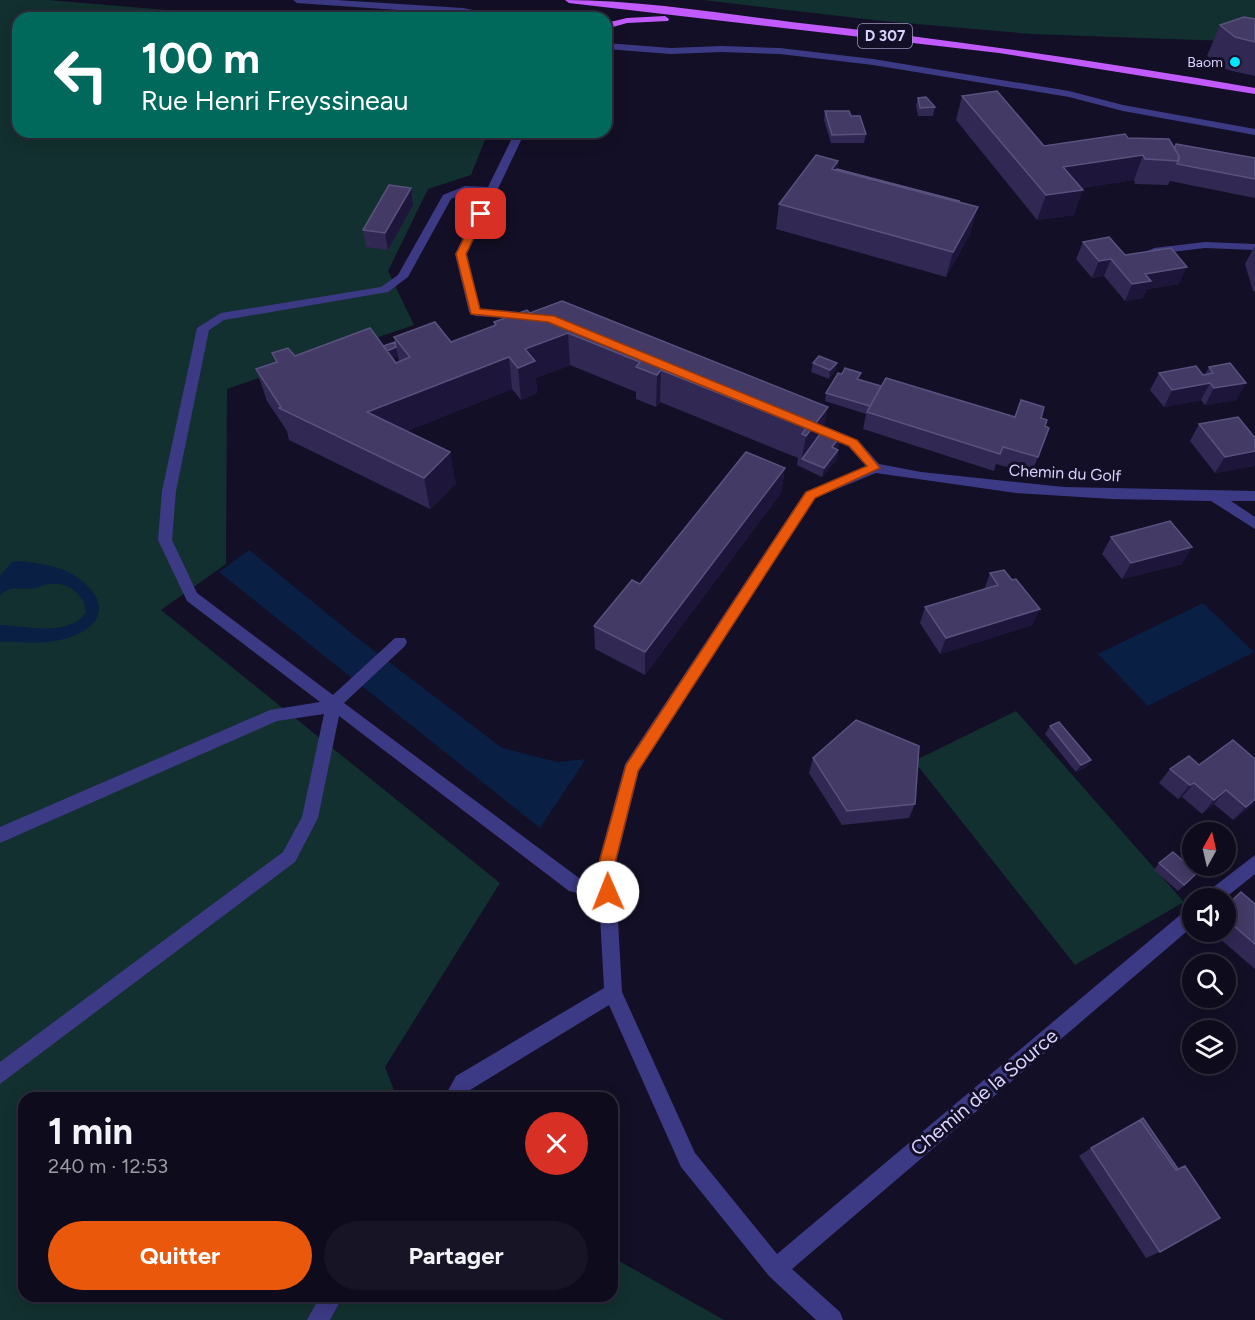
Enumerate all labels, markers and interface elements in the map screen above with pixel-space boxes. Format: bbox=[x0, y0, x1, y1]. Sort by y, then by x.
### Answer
road number: D 307 bbox=[858, 24, 912, 48]
text: 100 m bbox=[141, 33, 260, 84]
icon: left bbox=[42, 36, 120, 114]
place label: Baom bbox=[1187, 54, 1223, 71]
marker: Baom bbox=[1228, 55, 1242, 69]
text: Rue Henri Freyssineau bbox=[141, 84, 409, 117]
pin bbox=[455, 188, 506, 239]
icon: arrive bbox=[464, 197, 497, 230]
street label: Chemin du Golf bbox=[1008, 461, 1122, 485]
north arrow bbox=[1182, 822, 1236, 876]
map controls bbox=[1182, 822, 1236, 1074]
position arrow bbox=[576, 860, 640, 924]
button: sound bbox=[1182, 888, 1236, 942]
button: search bbox=[1182, 954, 1236, 1008]
button: layers bbox=[1182, 1020, 1236, 1074]
street label: Chemin de la Source bbox=[905, 1023, 1063, 1161]
text: 1 min bbox=[48, 1110, 133, 1153]
button: close bbox=[525, 1112, 588, 1175]
text: 240 m · 12:53 bbox=[48, 1154, 168, 1178]
button: Quitter bbox=[48, 1221, 312, 1290]
button: Partager bbox=[324, 1221, 588, 1290]

